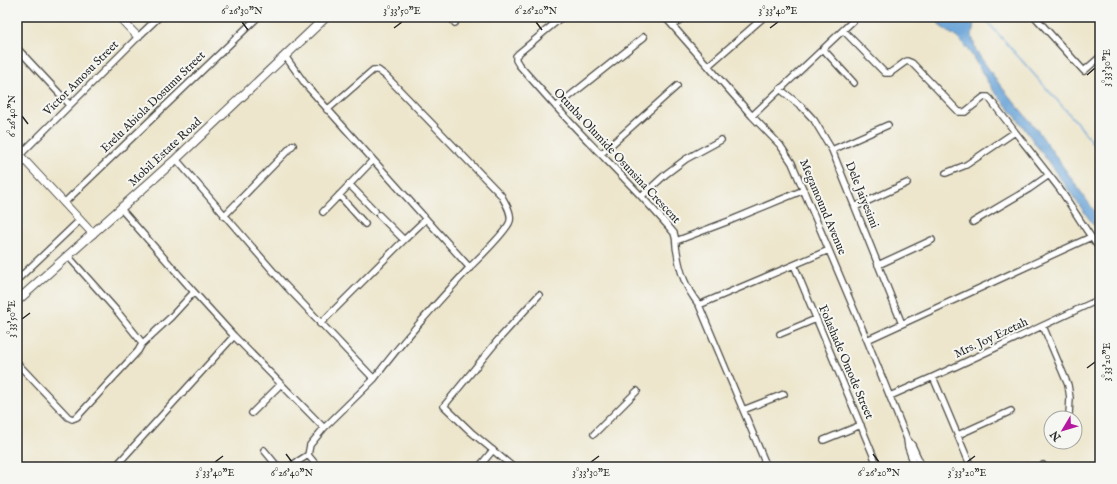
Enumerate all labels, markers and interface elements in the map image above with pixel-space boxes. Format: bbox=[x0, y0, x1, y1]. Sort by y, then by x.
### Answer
text: 6°26'30"N bbox=[221, 5, 263, 18]
text: 3°33'50"E bbox=[383, 5, 421, 18]
text: 6°26'20"N bbox=[515, 5, 557, 18]
text: 3°33'40"E bbox=[759, 5, 797, 18]
street label: Victor Amosu Street bbox=[39, 37, 122, 120]
street label: Erelu Abiola Dosumu Street bbox=[98, 48, 208, 156]
text: 3°33'30"E bbox=[1101, 49, 1114, 87]
street label: Otunba Olumide Osunsina Crescent bbox=[550, 85, 684, 227]
text: 6°26'40"N bbox=[6, 94, 19, 137]
street label: Mobil Estate Road bbox=[125, 114, 205, 190]
street label: Megamound Avenue bbox=[796, 157, 850, 257]
street label: Dele Jaiyesimi bbox=[841, 159, 882, 231]
text: 3°33'50"E bbox=[6, 300, 19, 338]
street label: Folashade Omode Street bbox=[815, 303, 877, 421]
street label: Mrs. Joy Ezetah bbox=[952, 314, 1031, 363]
text: 3°33'20"E bbox=[1101, 343, 1114, 381]
north arrow bbox=[1043, 410, 1083, 450]
text: N bbox=[1047, 427, 1065, 444]
text: 3°33'40"E bbox=[196, 467, 234, 480]
text: 6°26'40"N bbox=[271, 467, 314, 480]
text: 3°33'30"E bbox=[572, 467, 610, 480]
text: 6°26'20"N bbox=[858, 467, 900, 480]
text: 3°33'20"E bbox=[948, 467, 986, 480]

